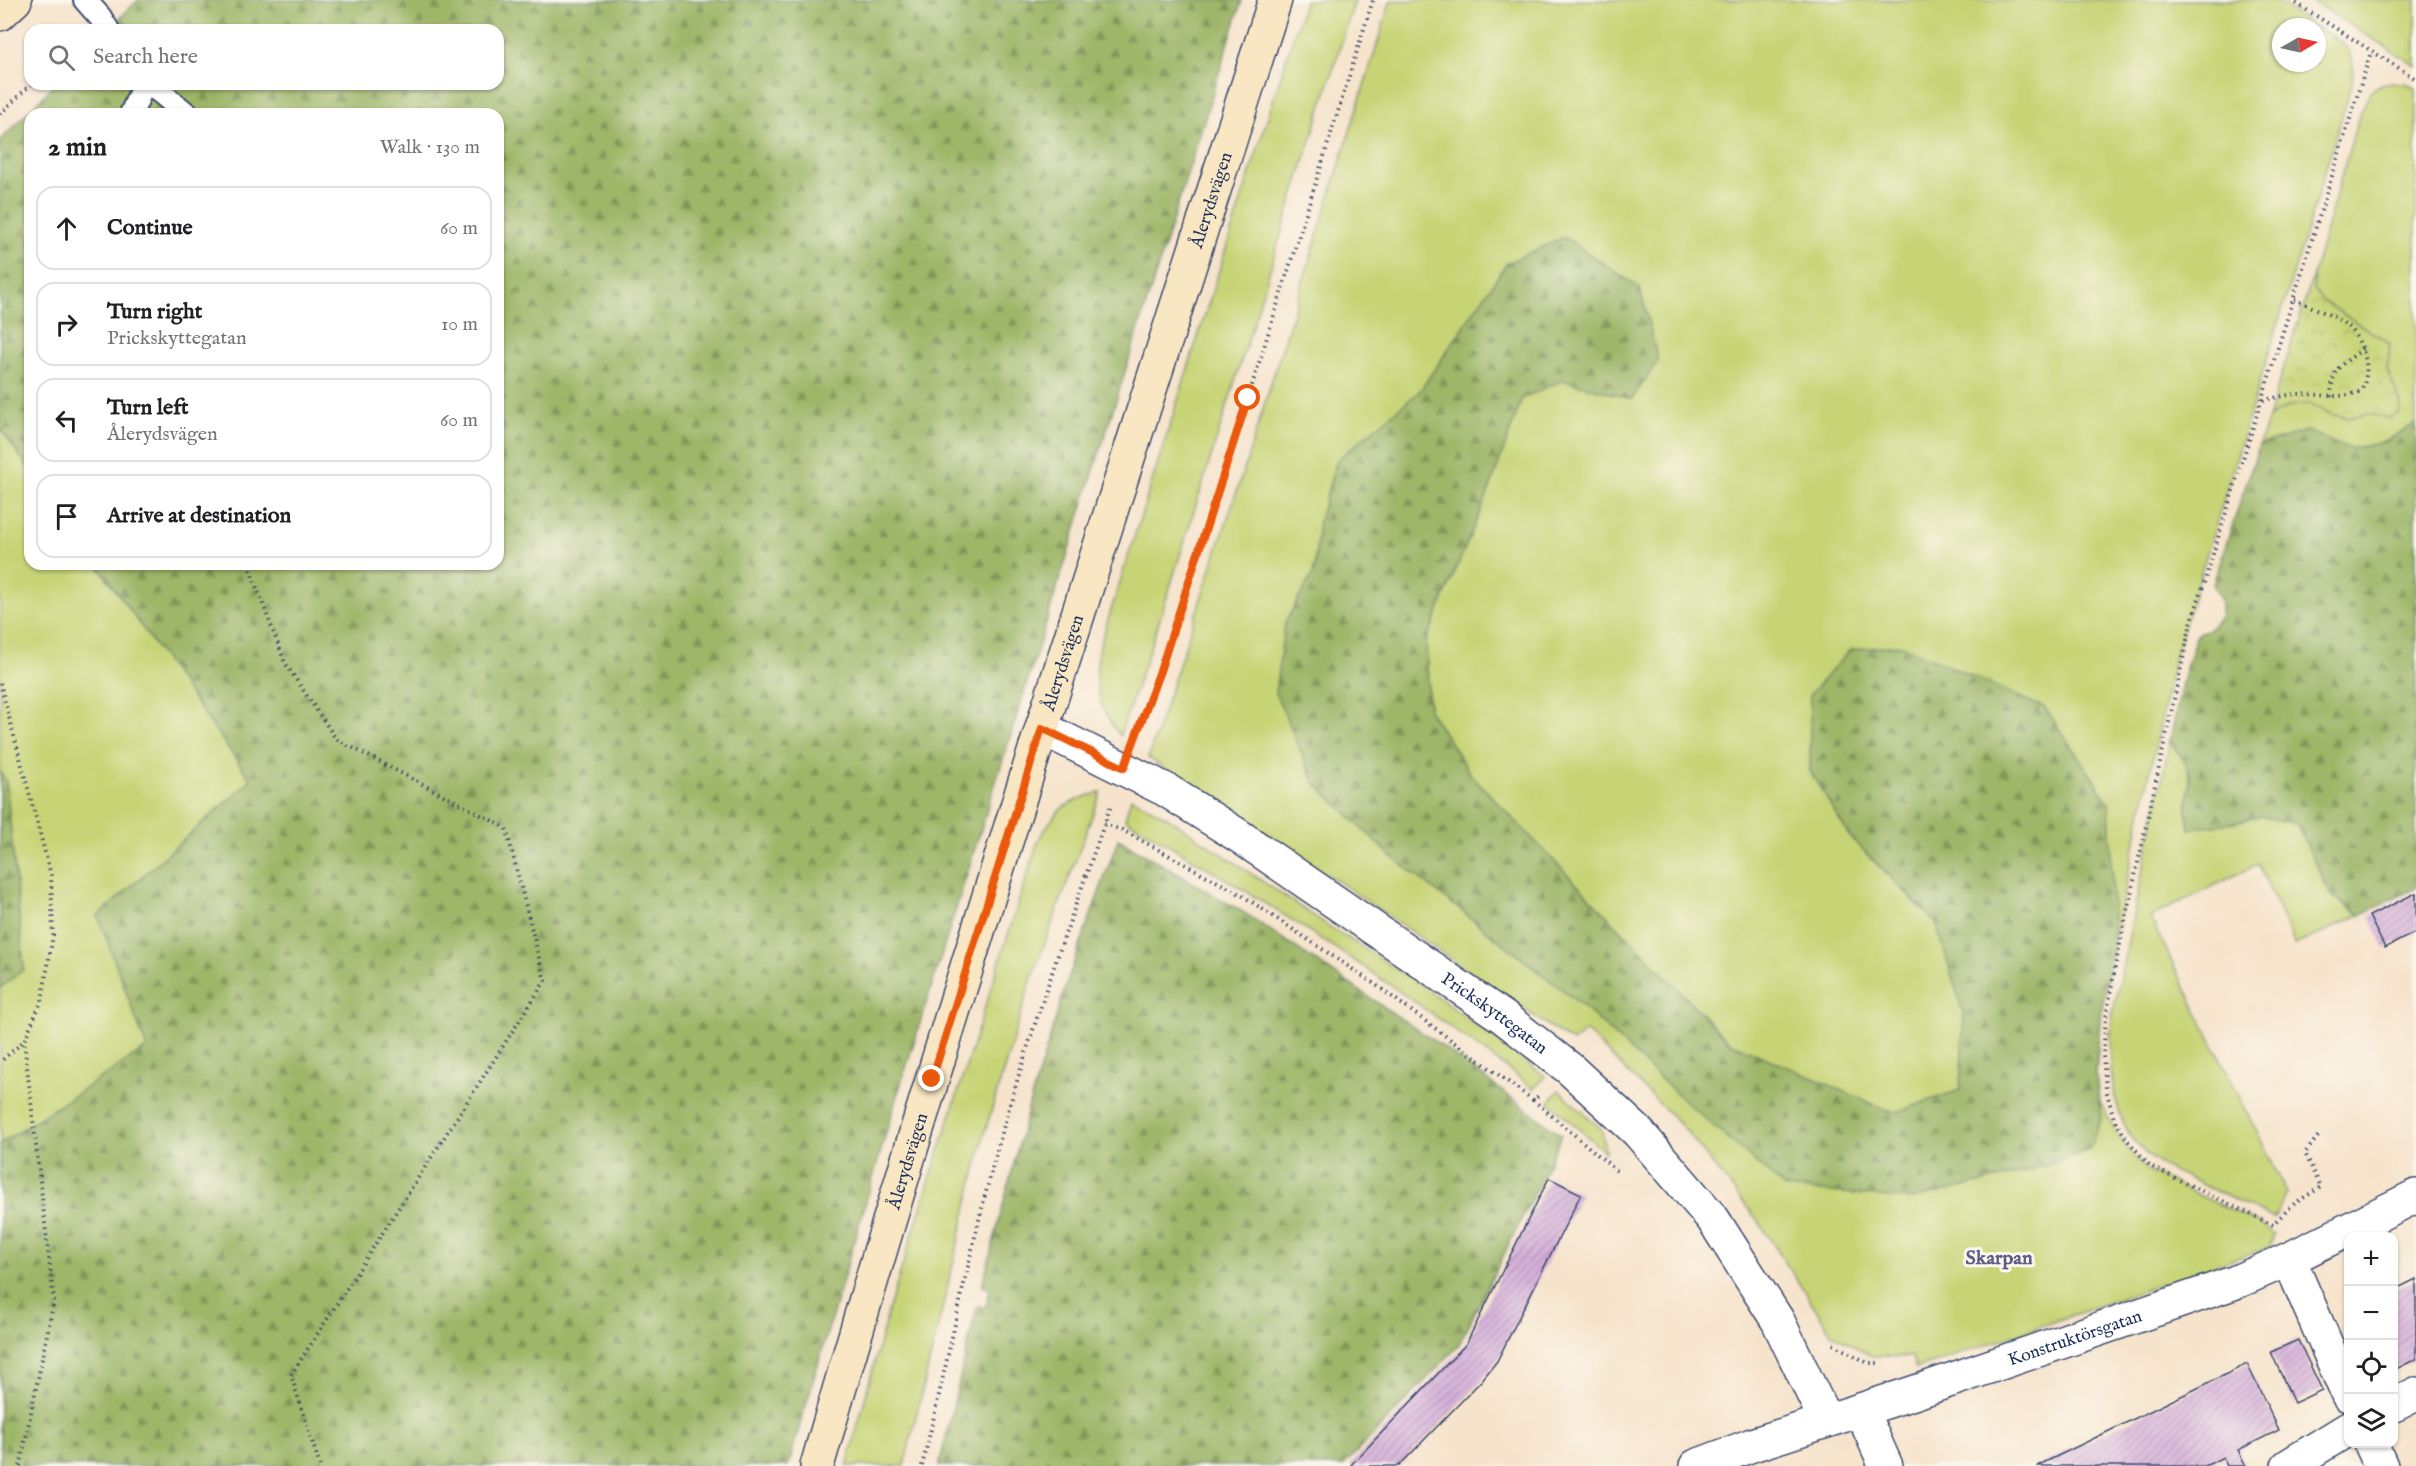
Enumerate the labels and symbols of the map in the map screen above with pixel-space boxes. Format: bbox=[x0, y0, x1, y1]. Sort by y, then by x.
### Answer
north arrow bbox=[2272, 18, 2326, 72]
street label: Ålerydsvägen bbox=[1184, 149, 1239, 252]
route start bbox=[1234, 384, 1260, 410]
street label: Ålerydsvägen bbox=[1036, 612, 1090, 715]
street label: Prickskyttegatan bbox=[1436, 968, 1552, 1061]
route end bbox=[918, 1065, 944, 1091]
street label: Ålerydsvägen bbox=[881, 1110, 934, 1213]
district label: Skarpan bbox=[1965, 1246, 2033, 1271]
street label: Konstruktörsgatan bbox=[2005, 1305, 2146, 1372]

